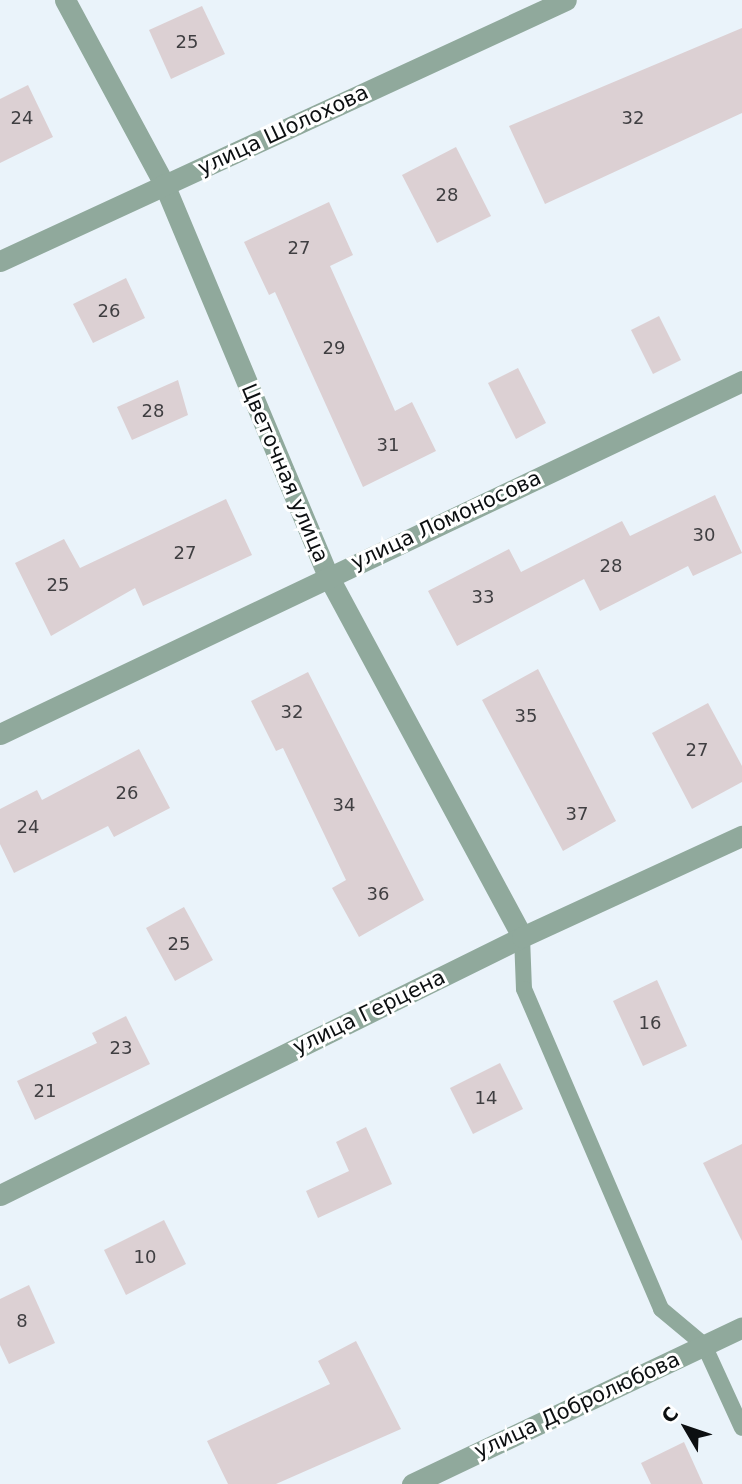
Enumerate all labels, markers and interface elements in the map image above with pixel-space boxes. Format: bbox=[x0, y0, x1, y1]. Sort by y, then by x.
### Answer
house number: 25 bbox=[176, 31, 198, 53]
street label: улица Шолохова bbox=[194, 79, 372, 181]
house number: 24 bbox=[11, 107, 33, 129]
house number: 32 bbox=[622, 107, 644, 129]
house number: 28 bbox=[436, 184, 458, 206]
house number: 27 bbox=[288, 237, 310, 259]
house number: 26 bbox=[98, 300, 120, 322]
house number: 29 bbox=[323, 337, 345, 359]
street label: Цветочная улица bbox=[236, 380, 334, 566]
house number: 28 bbox=[142, 400, 164, 422]
house number: 31 bbox=[377, 434, 399, 456]
street label: улица Ломоносова bbox=[347, 465, 545, 575]
house number: 30 bbox=[693, 524, 715, 546]
house number: 27 bbox=[174, 542, 196, 564]
house number: 28 bbox=[600, 555, 622, 577]
house number: 25 bbox=[47, 574, 69, 596]
house number: 33 bbox=[472, 586, 494, 608]
house number: 32 bbox=[281, 701, 303, 723]
house number: 35 bbox=[515, 705, 537, 727]
house number: 27 bbox=[686, 739, 708, 761]
house number: 26 bbox=[116, 782, 138, 804]
house number: 34 bbox=[333, 794, 355, 816]
house number: 37 bbox=[566, 803, 588, 825]
house number: 24 bbox=[17, 816, 39, 838]
house number: 36 bbox=[367, 883, 389, 905]
house number: 25 bbox=[168, 933, 190, 955]
street label: улица Герцена bbox=[289, 964, 449, 1060]
house number: 16 bbox=[639, 1012, 661, 1034]
house number: 23 bbox=[110, 1037, 132, 1059]
house number: 21 bbox=[34, 1080, 56, 1102]
house number: 14 bbox=[475, 1087, 497, 1109]
house number: 10 bbox=[134, 1246, 156, 1268]
house number: 8 bbox=[16, 1310, 28, 1332]
street label: улица Добролюбова bbox=[470, 1346, 684, 1464]
north arrow bbox=[651, 1393, 721, 1463]
text: С bbox=[657, 1402, 683, 1427]

